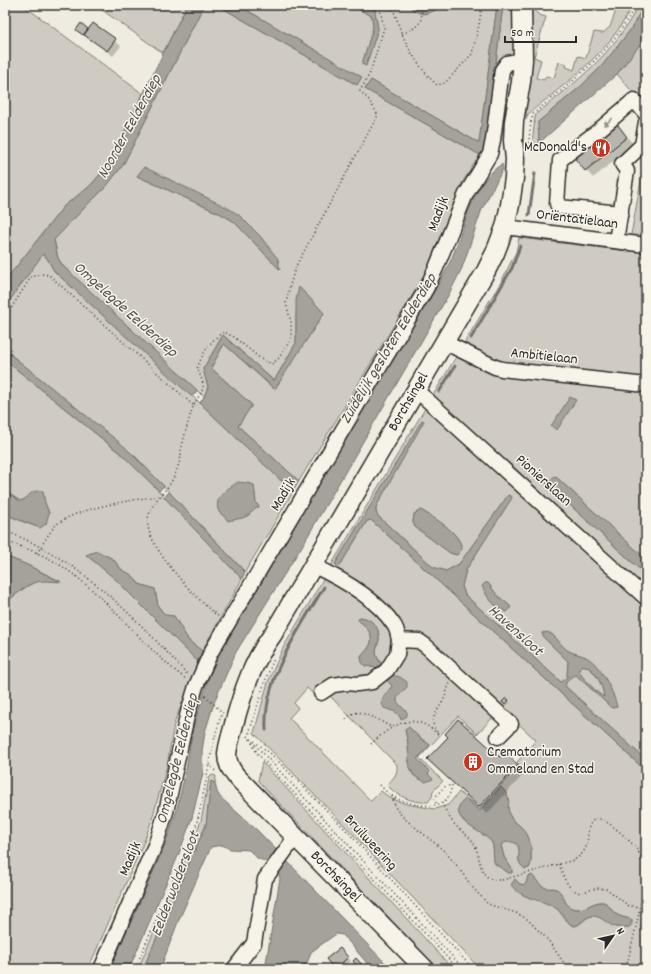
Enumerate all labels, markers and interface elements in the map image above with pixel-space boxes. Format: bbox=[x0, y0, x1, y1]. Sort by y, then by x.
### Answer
scale bar bbox=[505, 18, 576, 44]
text: 50 m bbox=[511, 25, 534, 42]
water label: Noorder Eelderdiep bbox=[92, 70, 168, 183]
one-way arrow bbox=[603, 118, 614, 127]
place label: McDonald's bbox=[524, 137, 587, 159]
restaurant icon: McDonald's bbox=[590, 137, 612, 159]
street label: Madijk bbox=[422, 193, 456, 235]
street label: Oriëntatielaan bbox=[535, 204, 619, 236]
water label: Omgelegde Eelderdiep bbox=[68, 257, 183, 364]
water label: Zuidelijk gesloten Eelderdiep bbox=[335, 269, 443, 429]
street label: Ambitielaan bbox=[509, 343, 579, 371]
street label: Borchsingel bbox=[383, 368, 435, 436]
street label: Pionierslaan bbox=[510, 450, 576, 512]
street label: Madijk bbox=[265, 474, 303, 516]
water label: Havensloot bbox=[482, 600, 549, 664]
water label: Omgelegde Eelderdiep bbox=[151, 691, 205, 827]
place label: Crematorium Ommeland en Stad bbox=[487, 742, 594, 781]
building icon: Crematorium Ommeland en Stad bbox=[462, 751, 484, 773]
street label: Bruilweering bbox=[338, 810, 402, 876]
water label: Eelderwoldersloot bbox=[145, 826, 207, 940]
street label: Madijk bbox=[114, 838, 148, 880]
street label: Borchsingel bbox=[305, 846, 366, 908]
north arrow bbox=[593, 916, 633, 956]
text: N bbox=[611, 925, 628, 939]

